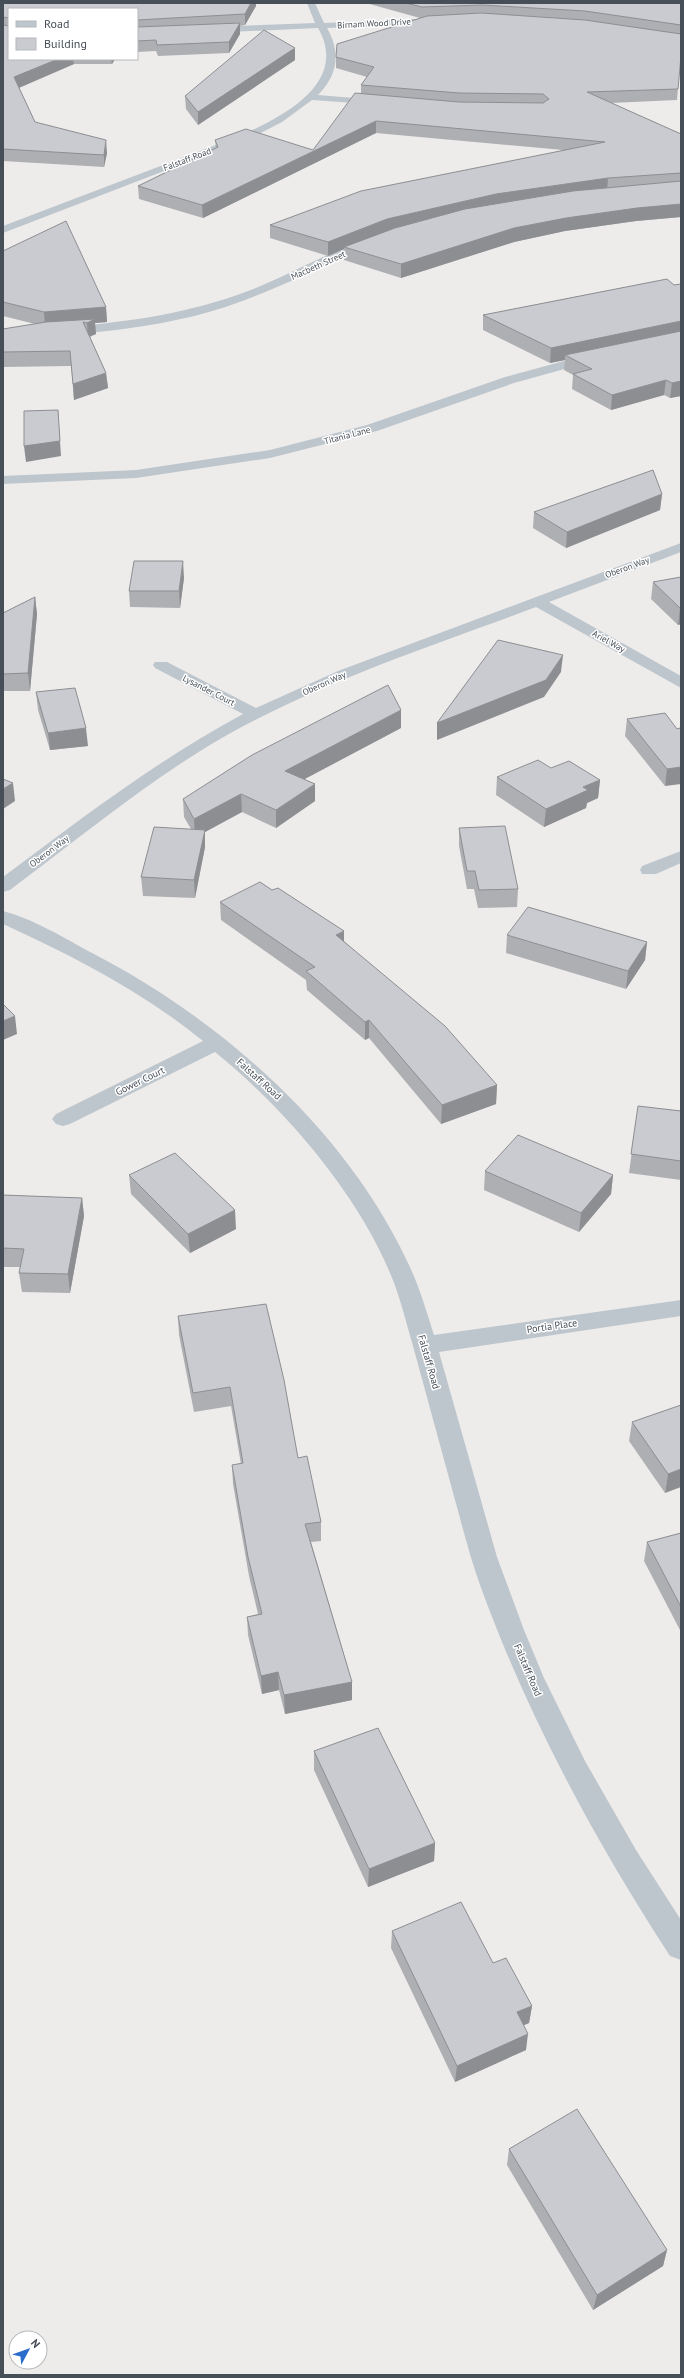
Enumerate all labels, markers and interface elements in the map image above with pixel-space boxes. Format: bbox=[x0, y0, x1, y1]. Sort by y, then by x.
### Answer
legend bbox=[8, 8, 138, 60]
text: Road bbox=[44, 16, 69, 31]
street label: Birnam Wood Drive bbox=[337, 16, 412, 30]
text: Building bbox=[44, 36, 87, 51]
street label: Falstaff Road bbox=[162, 145, 213, 173]
street label: Macbeth Street bbox=[289, 248, 347, 282]
street label: Titania Lane bbox=[323, 423, 372, 446]
street label: Oberon Way bbox=[603, 554, 651, 580]
street label: Ariel Way bbox=[591, 627, 628, 655]
street label: Oberon Way bbox=[301, 668, 348, 697]
street label: Lysander Court bbox=[181, 672, 237, 708]
street label: Oberon Way bbox=[27, 832, 71, 869]
street label: Falstaff Road bbox=[234, 1055, 284, 1103]
street label: Gower Court bbox=[113, 1063, 167, 1098]
street label: Portia Place bbox=[526, 1316, 578, 1336]
street label: Falstaff Road bbox=[415, 1333, 443, 1391]
street label: Falstaff Road bbox=[511, 1642, 545, 1698]
north arrow bbox=[8, 2330, 48, 2370]
text: N bbox=[28, 2336, 43, 2351]

